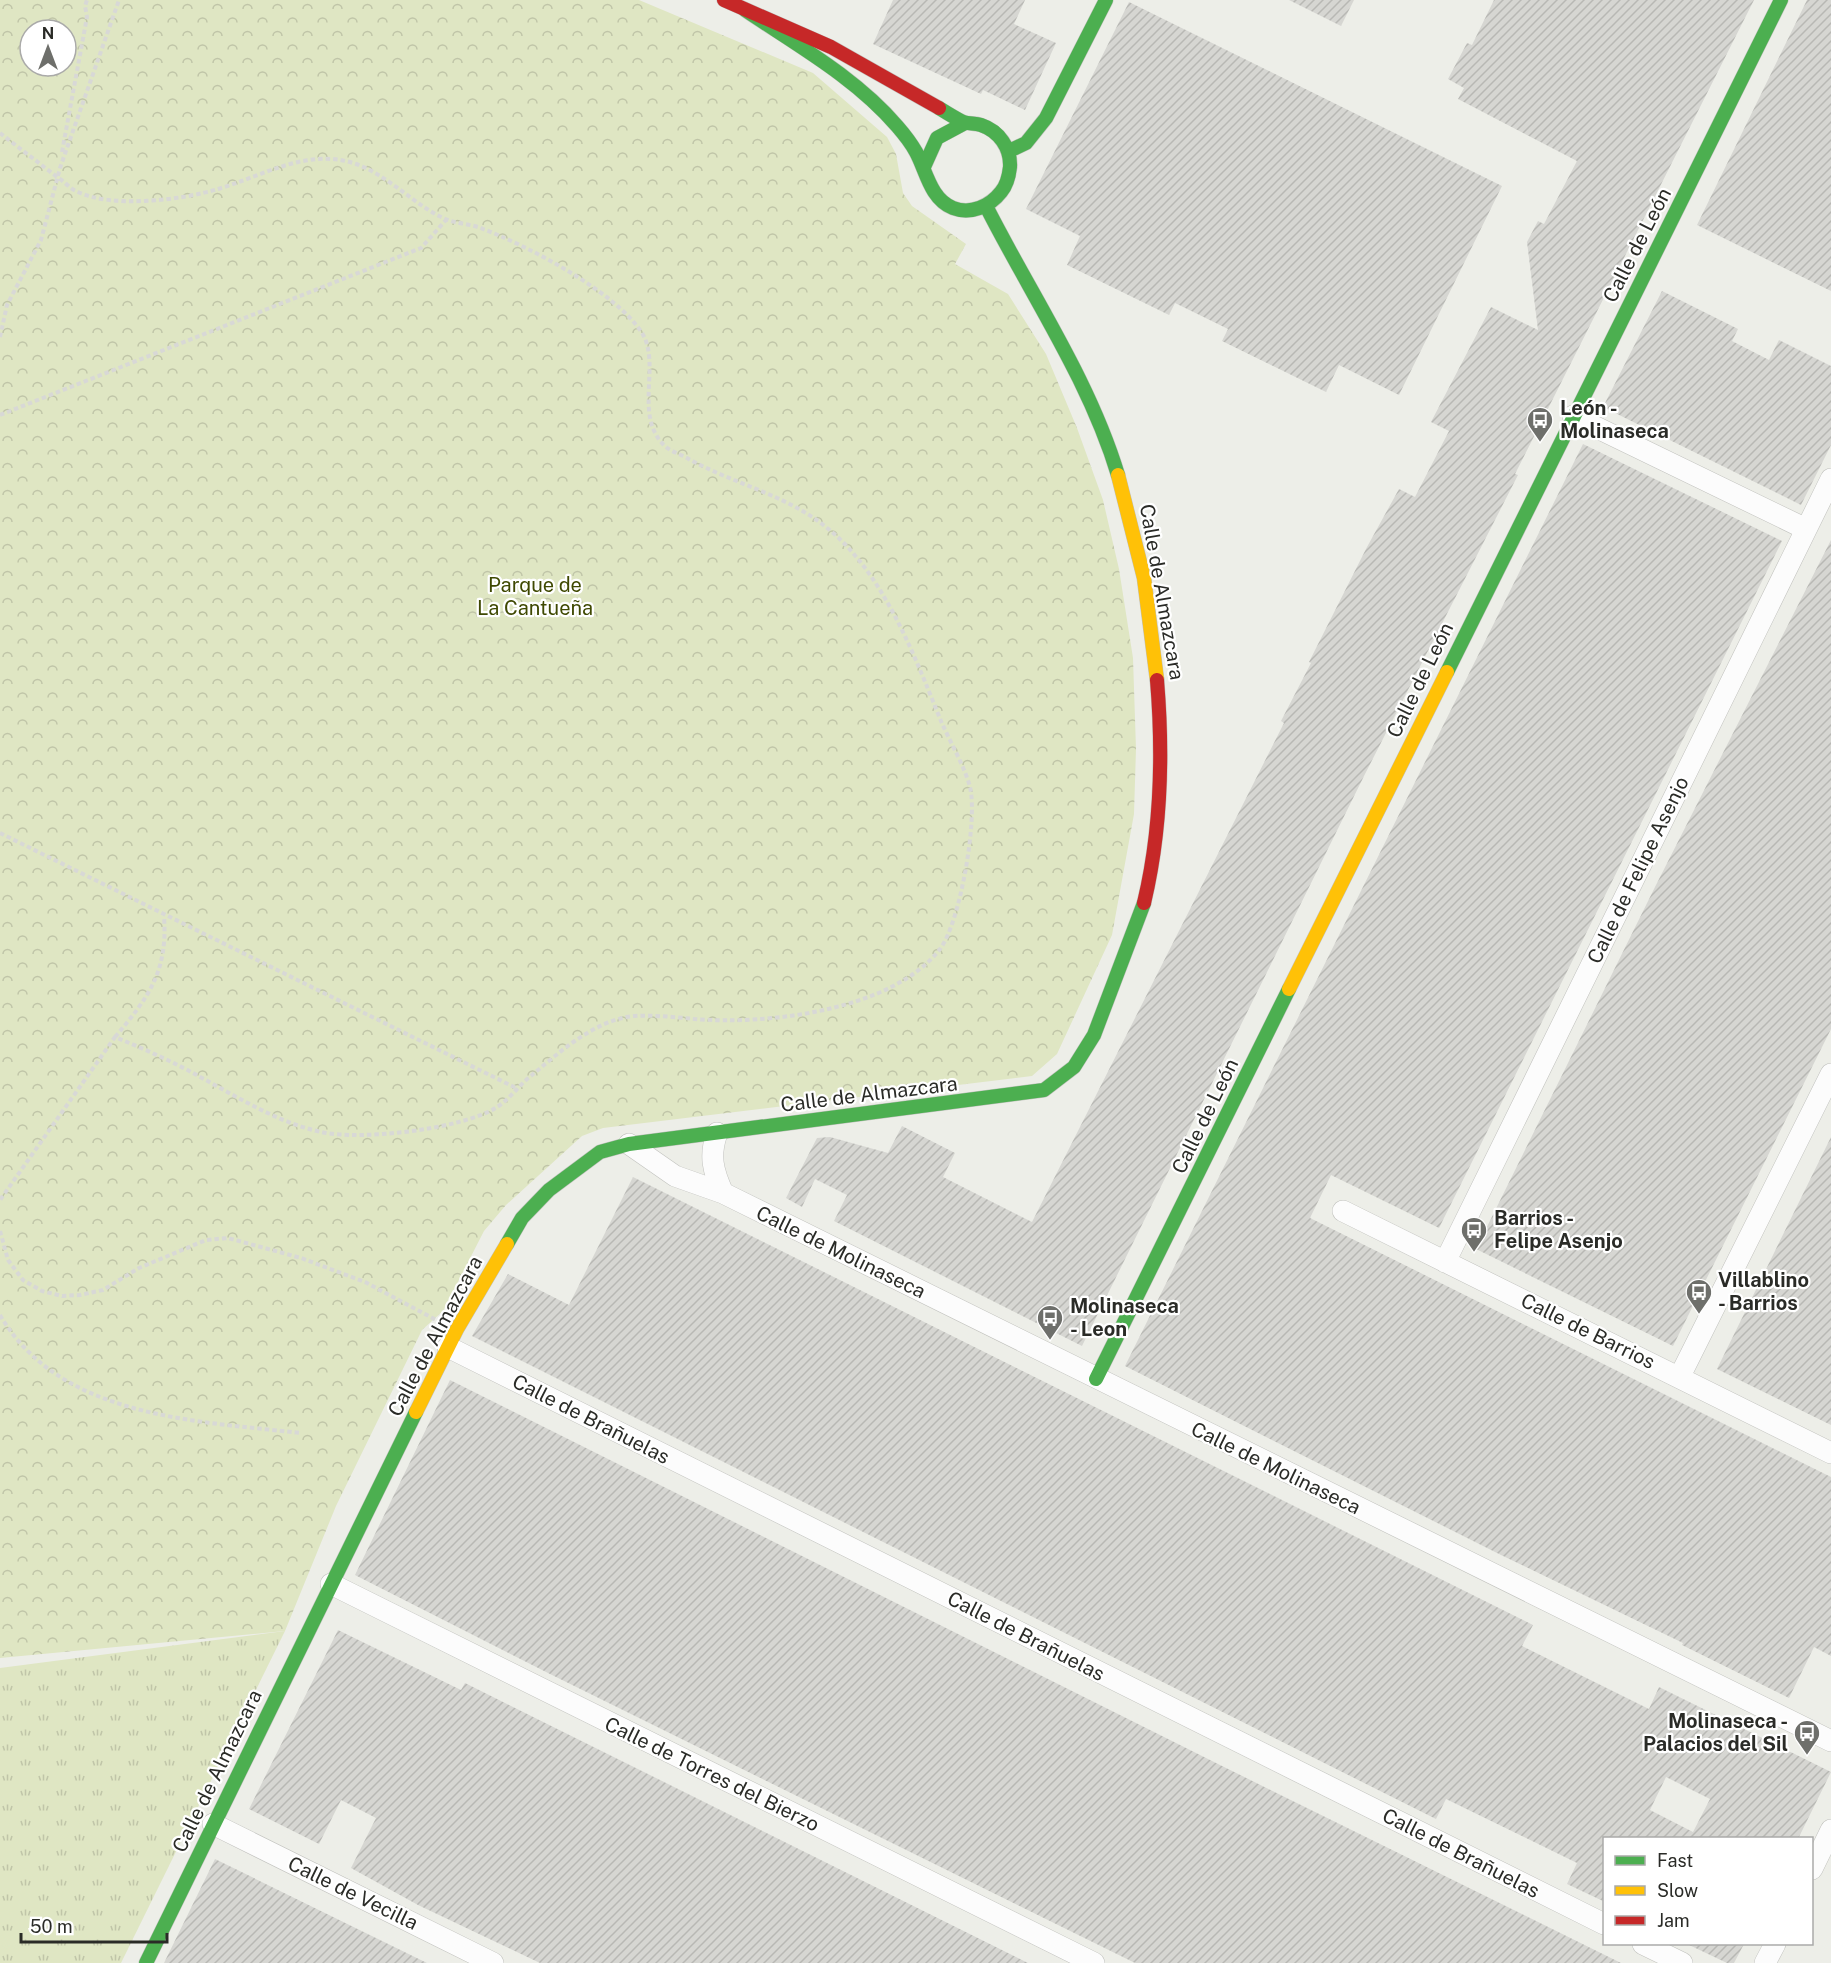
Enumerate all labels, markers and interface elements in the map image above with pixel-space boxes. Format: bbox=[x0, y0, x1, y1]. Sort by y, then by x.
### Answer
north arrow bbox=[18, 18, 78, 78]
text: N bbox=[42, 24, 54, 43]
street label: Calle de León bbox=[1598, 184, 1676, 306]
place label: León - Molinaseca bbox=[1560, 396, 1669, 443]
bus stop icon: León - Molinaseca bbox=[1525, 405, 1555, 443]
street label: Calle de Almazcara bbox=[1135, 502, 1189, 682]
park label: Parque de La Cantueña bbox=[477, 573, 593, 620]
street label: Calle de León bbox=[1382, 619, 1458, 741]
street label: Calle de Felipe Asenjo bbox=[1582, 773, 1694, 967]
street label: Calle de León bbox=[1167, 1055, 1243, 1177]
street label: Calle de Almazcara bbox=[779, 1071, 959, 1117]
street label: Calle de Molinaseca bbox=[752, 1201, 930, 1303]
place label: Barrios - Felipe Asenjo bbox=[1494, 1206, 1623, 1253]
bus stop icon: Barrios - Felipe Asenjo bbox=[1459, 1215, 1489, 1253]
street label: Calle de Almazcara bbox=[383, 1252, 487, 1420]
place label: Villablino - Barrios bbox=[1718, 1268, 1809, 1315]
bus stop icon: Villablino - Barrios bbox=[1684, 1277, 1714, 1315]
street label: Calle de Barrios bbox=[1517, 1288, 1659, 1374]
place label: Molinaseca - Leon bbox=[1070, 1294, 1179, 1341]
bus stop icon: Molinaseca - Leon bbox=[1035, 1303, 1065, 1341]
street label: Calle de Brañuelas bbox=[508, 1369, 674, 1469]
street label: Calle de Molinaseca bbox=[1187, 1417, 1365, 1519]
street label: Calle de Brañuelas bbox=[943, 1586, 1109, 1686]
street label: Calle de Almazcara bbox=[167, 1686, 267, 1856]
place label: Molinaseca - Palacios del Sil bbox=[1643, 1709, 1788, 1756]
street label: Calle de Torres del Bierzo bbox=[601, 1712, 823, 1836]
bus stop icon: Molinaseca - Palacios del Sil bbox=[1792, 1718, 1822, 1756]
street label: Calle de Brañuelas bbox=[1378, 1803, 1544, 1903]
legend bbox=[1603, 1837, 1813, 1945]
text: Fast bbox=[1657, 1850, 1693, 1871]
street label: Calle de Vecilla bbox=[284, 1851, 422, 1935]
text: Slow bbox=[1657, 1880, 1698, 1901]
scale bar bbox=[21, 1906, 166, 1944]
text: Jam bbox=[1657, 1910, 1690, 1931]
text: 50 m bbox=[30, 1916, 73, 1937]

